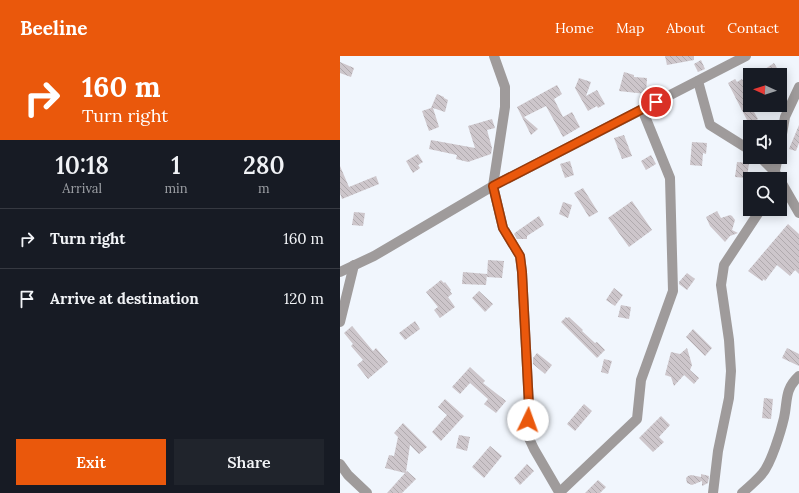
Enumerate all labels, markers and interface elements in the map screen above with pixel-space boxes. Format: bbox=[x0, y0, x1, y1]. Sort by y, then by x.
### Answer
text: Beeline bbox=[20, 16, 88, 40]
text: Home bbox=[555, 19, 594, 37]
text: Map bbox=[616, 19, 644, 37]
text: About bbox=[666, 19, 705, 37]
text: Contact bbox=[727, 19, 779, 37]
north arrow bbox=[743, 68, 787, 112]
map controls bbox=[743, 68, 787, 216]
text: 160 m bbox=[82, 69, 160, 105]
icon: right bbox=[16, 72, 68, 124]
pin bbox=[639, 85, 673, 119]
icon: arrive bbox=[645, 91, 667, 113]
text: Turn right bbox=[82, 104, 168, 127]
button: sound bbox=[743, 120, 787, 164]
text: 10:18 bbox=[55, 150, 109, 181]
text: 1 bbox=[171, 150, 181, 181]
text: 280 bbox=[243, 150, 285, 181]
button: search bbox=[743, 172, 787, 216]
text: Arrival bbox=[62, 180, 102, 197]
text: min bbox=[164, 180, 188, 197]
text: m bbox=[258, 180, 270, 197]
icon: right bbox=[16, 228, 38, 250]
text: Turn right bbox=[50, 229, 126, 248]
text: 160 m bbox=[283, 229, 324, 248]
icon: arrive bbox=[16, 288, 38, 310]
text: Arrive at destination bbox=[50, 289, 199, 308]
text: 120 m bbox=[284, 289, 324, 308]
position arrow bbox=[507, 399, 549, 441]
button: Exit bbox=[16, 439, 166, 485]
button: Share bbox=[174, 439, 324, 485]

